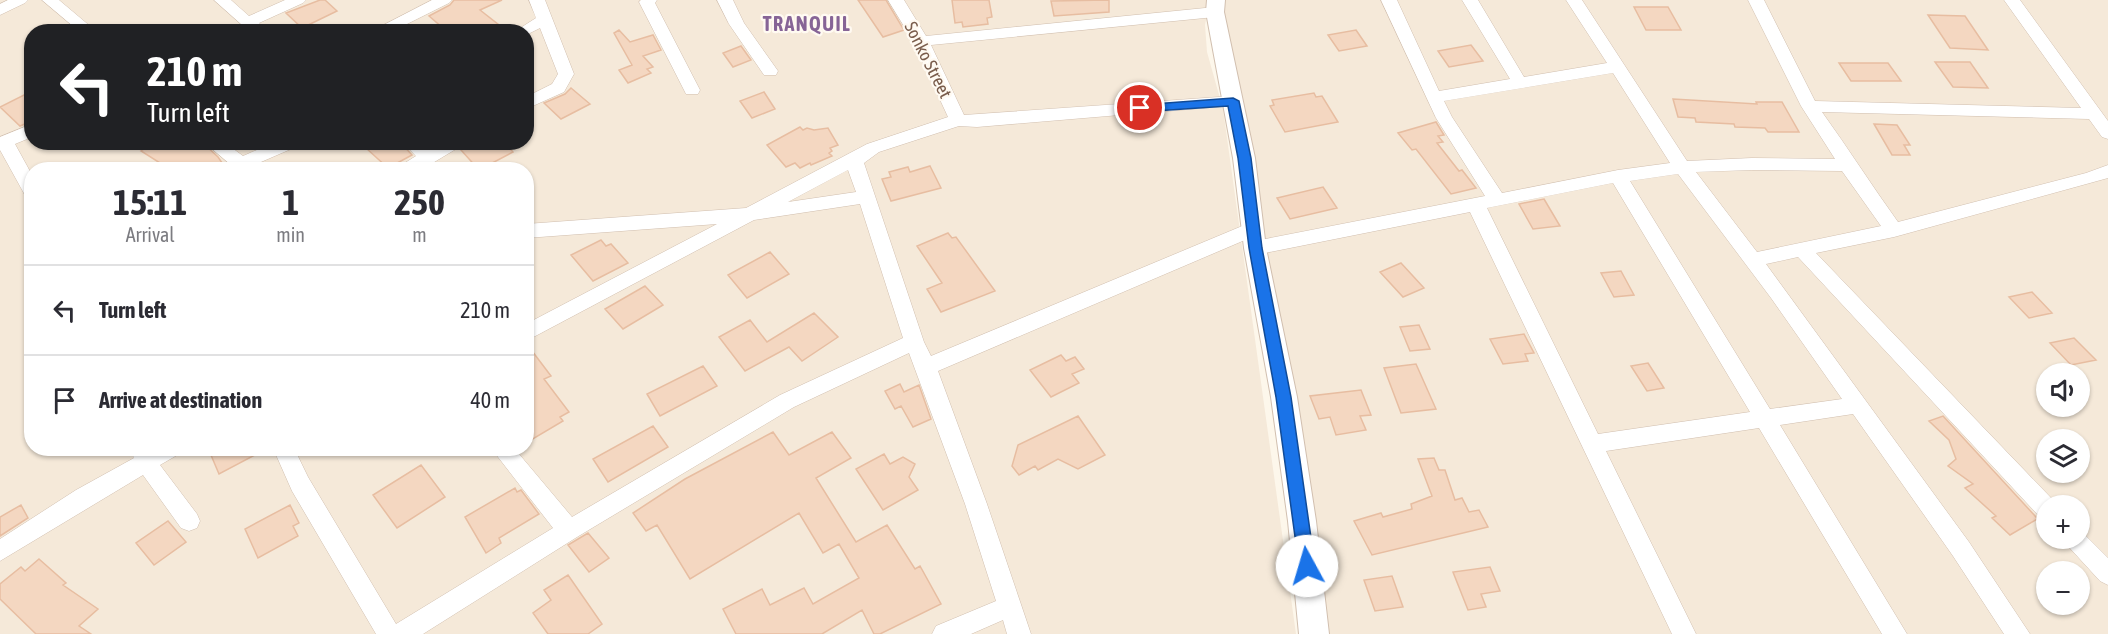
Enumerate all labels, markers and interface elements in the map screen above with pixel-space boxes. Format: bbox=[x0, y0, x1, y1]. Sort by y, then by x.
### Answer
district label: TRANQUIL bbox=[763, 12, 851, 35]
street label: Sonko Street bbox=[900, 18, 957, 101]
text: 210 m bbox=[147, 47, 242, 95]
icon: left bbox=[48, 48, 126, 126]
pin bbox=[1114, 82, 1165, 133]
icon: arrive bbox=[1123, 91, 1156, 124]
text: Turn left bbox=[147, 97, 230, 128]
text: 15:11 bbox=[113, 181, 187, 223]
text: 1 bbox=[282, 181, 299, 223]
text: 250 bbox=[394, 181, 445, 223]
text: Arrival bbox=[126, 223, 175, 246]
text: min bbox=[276, 223, 305, 246]
text: m bbox=[412, 223, 427, 246]
icon: left bbox=[48, 294, 81, 327]
text: Turn left bbox=[99, 297, 166, 323]
text: 210 m bbox=[460, 297, 510, 323]
map controls bbox=[2036, 363, 2090, 615]
button: sound bbox=[2036, 363, 2090, 417]
icon: arrive bbox=[48, 384, 81, 417]
text: Arrive at destination bbox=[99, 387, 262, 413]
text: 40 m bbox=[470, 387, 510, 413]
button: layers bbox=[2036, 429, 2090, 483]
button: + bbox=[2036, 495, 2090, 549]
position arrow bbox=[1275, 534, 1339, 598]
button: − bbox=[2036, 561, 2090, 615]

